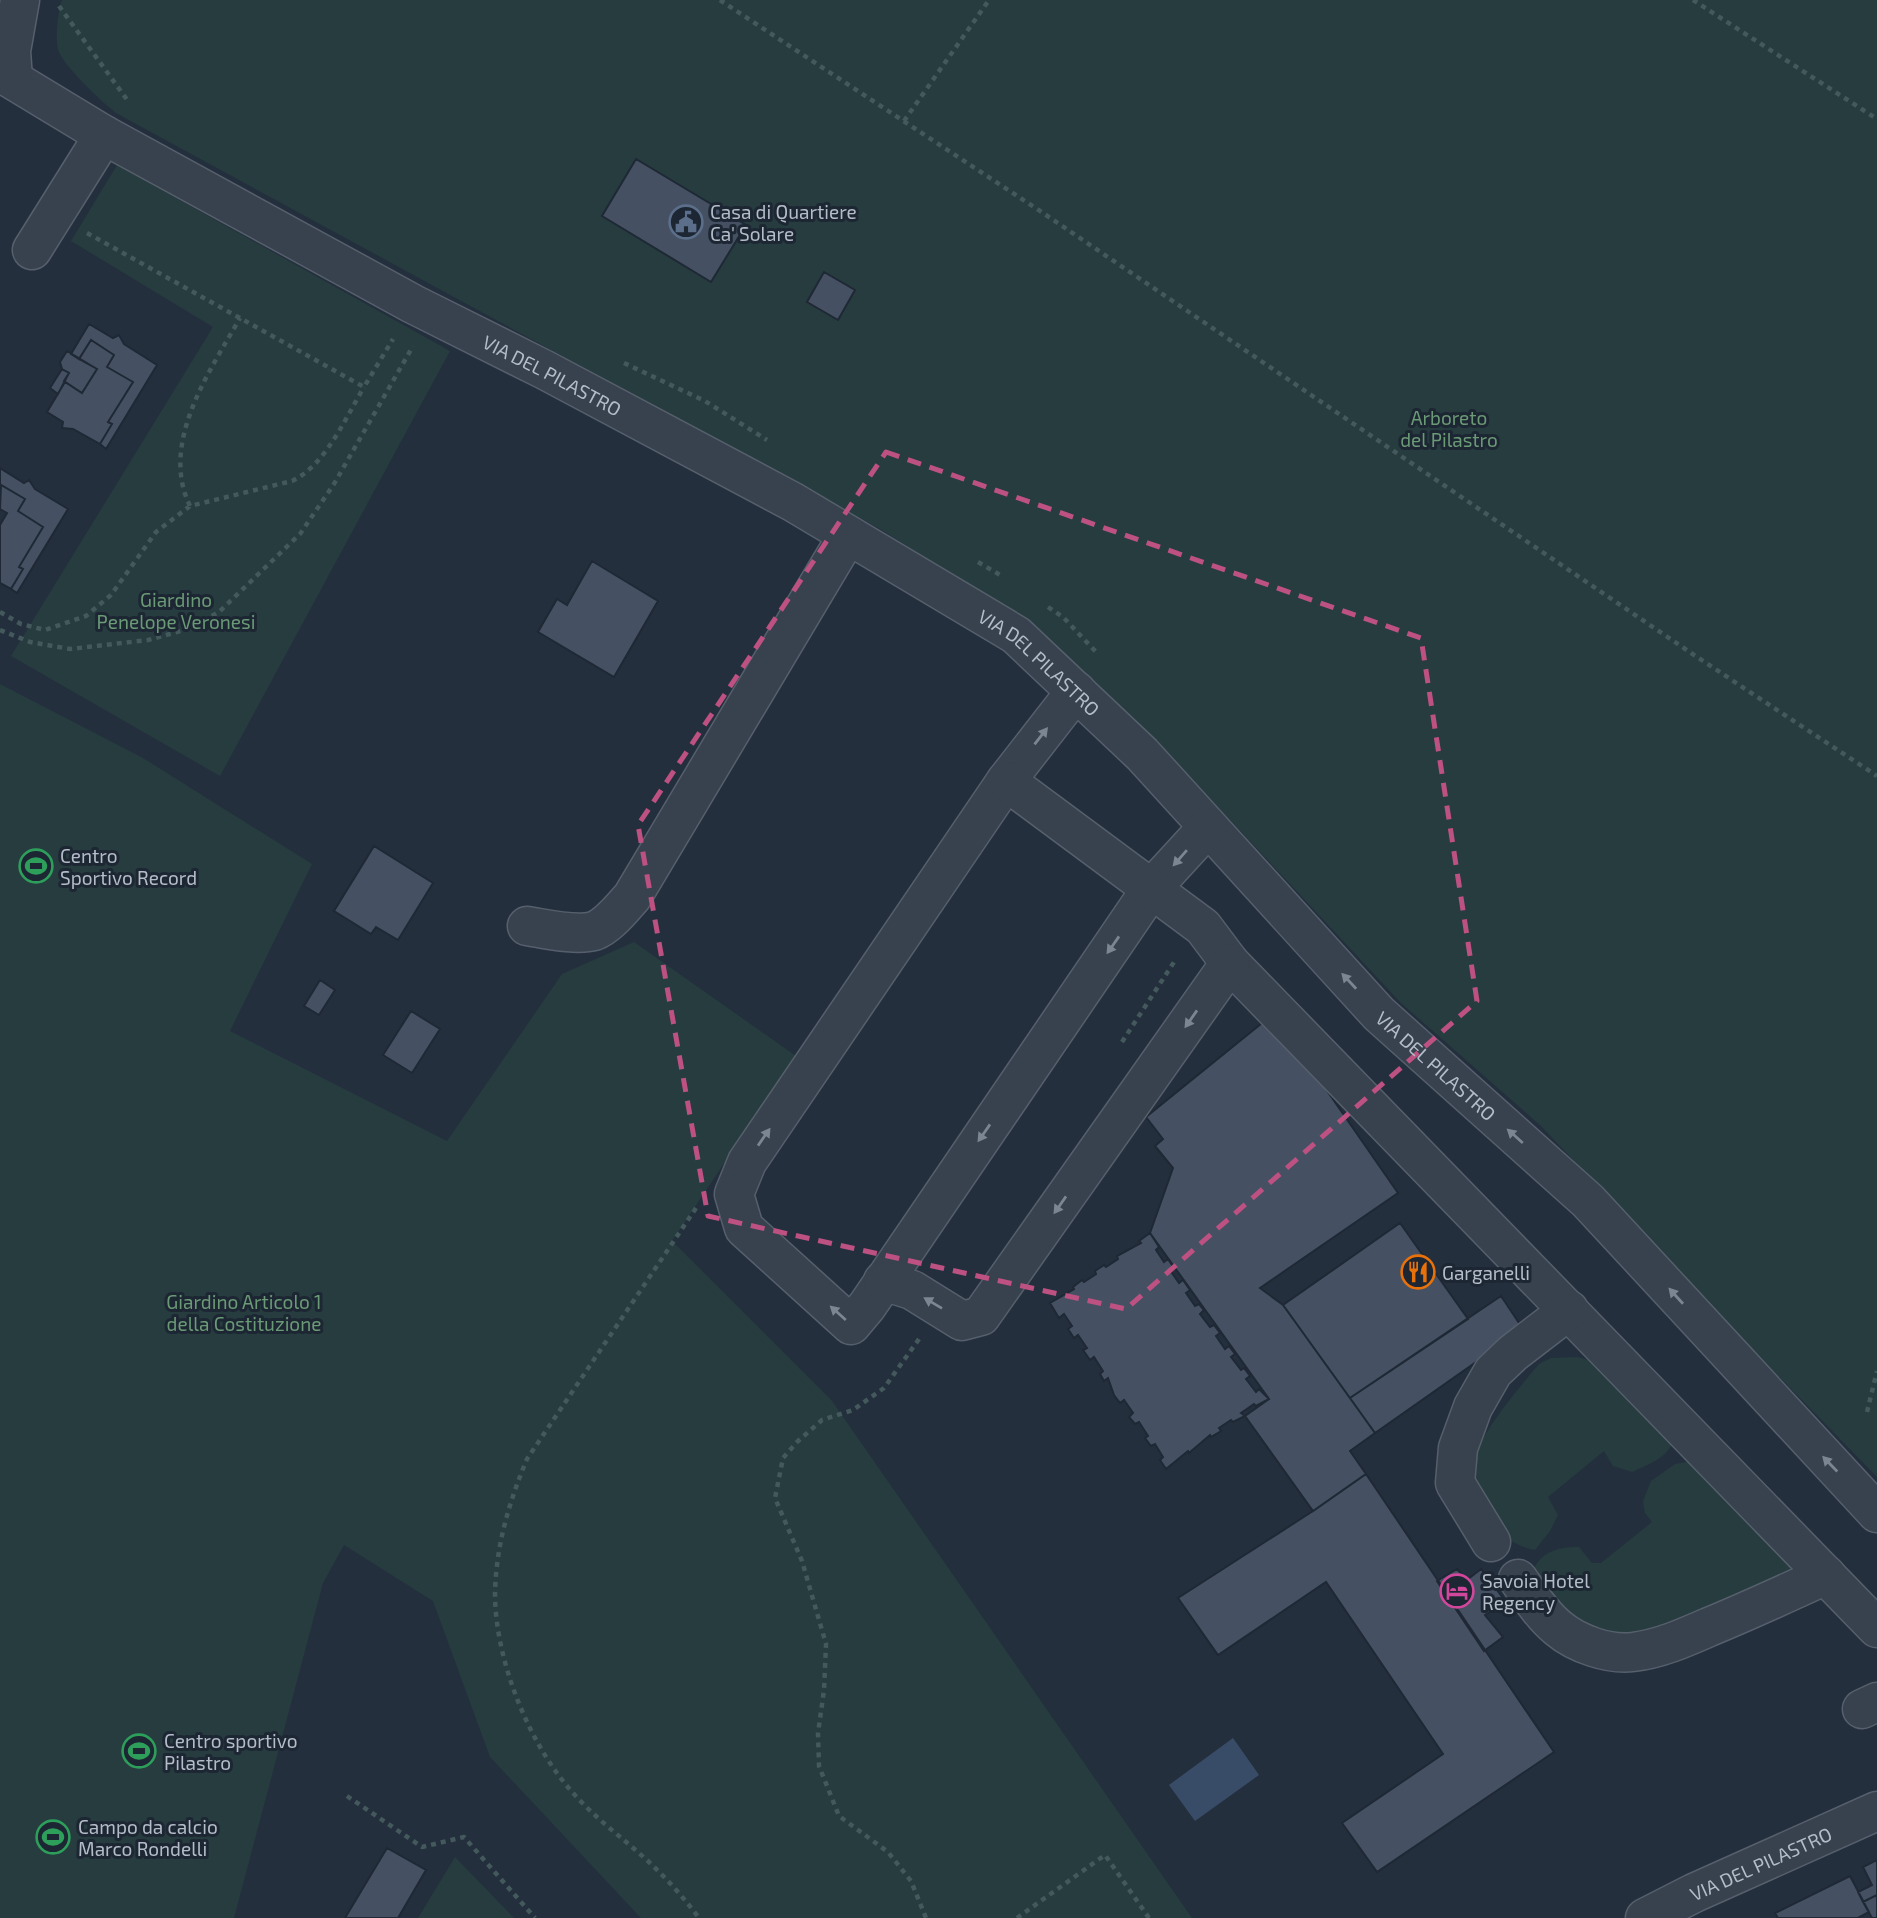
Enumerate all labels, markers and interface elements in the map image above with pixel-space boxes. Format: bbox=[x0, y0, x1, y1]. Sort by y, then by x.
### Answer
place label: Casa di Quartiere Ca' Solare bbox=[710, 200, 857, 245]
public building icon: Casa di Quartiere Ca' Solare bbox=[667, 203, 705, 241]
street label: VIA DEL PILASTRO bbox=[479, 329, 626, 420]
park label: Arboreto del Pilastro bbox=[1400, 406, 1498, 451]
park label: Giardino Penelope Veronesi bbox=[97, 588, 255, 633]
street label: VIA DEL PILASTRO bbox=[974, 604, 1105, 720]
one-way arrow bbox=[1034, 727, 1048, 745]
place label: Centro Sportivo Record bbox=[60, 844, 197, 889]
sports icon: Centro Sportivo Record bbox=[17, 847, 55, 885]
one-way arrow bbox=[1172, 849, 1188, 867]
one-way arrow bbox=[1107, 936, 1120, 955]
one-way arrow bbox=[1341, 972, 1357, 990]
street label: VIA DEL PILASTRO bbox=[1372, 1006, 1501, 1125]
one-way arrow bbox=[1184, 1010, 1198, 1028]
one-way arrow bbox=[977, 1124, 991, 1142]
one-way arrow bbox=[757, 1128, 771, 1146]
one-way arrow bbox=[1507, 1128, 1524, 1144]
one-way arrow bbox=[1053, 1196, 1067, 1214]
restaurant icon: Garganelli bbox=[1399, 1253, 1437, 1291]
place label: Garganelli bbox=[1442, 1261, 1530, 1284]
one-way arrow bbox=[1669, 1288, 1684, 1305]
park label: Giardino Articolo 1 della Costituzione bbox=[166, 1290, 322, 1335]
one-way arrow bbox=[923, 1296, 942, 1309]
one-way arrow bbox=[830, 1306, 847, 1322]
one-way arrow bbox=[1822, 1455, 1838, 1473]
place label: Savoia Hotel Regency bbox=[1482, 1569, 1590, 1614]
hotel icon: Savoia Hotel Regency bbox=[1438, 1572, 1476, 1610]
place label: Centro sportivo Pilastro bbox=[164, 1729, 298, 1774]
sports icon: Centro sportivo Pilastro bbox=[120, 1732, 158, 1770]
place label: Campo da calcio Marco Rondelli bbox=[78, 1815, 218, 1860]
sports icon: Campo da calcio Marco Rondelli bbox=[34, 1818, 72, 1856]
street label: VIA DEL PILASTRO bbox=[1686, 1821, 1835, 1905]

